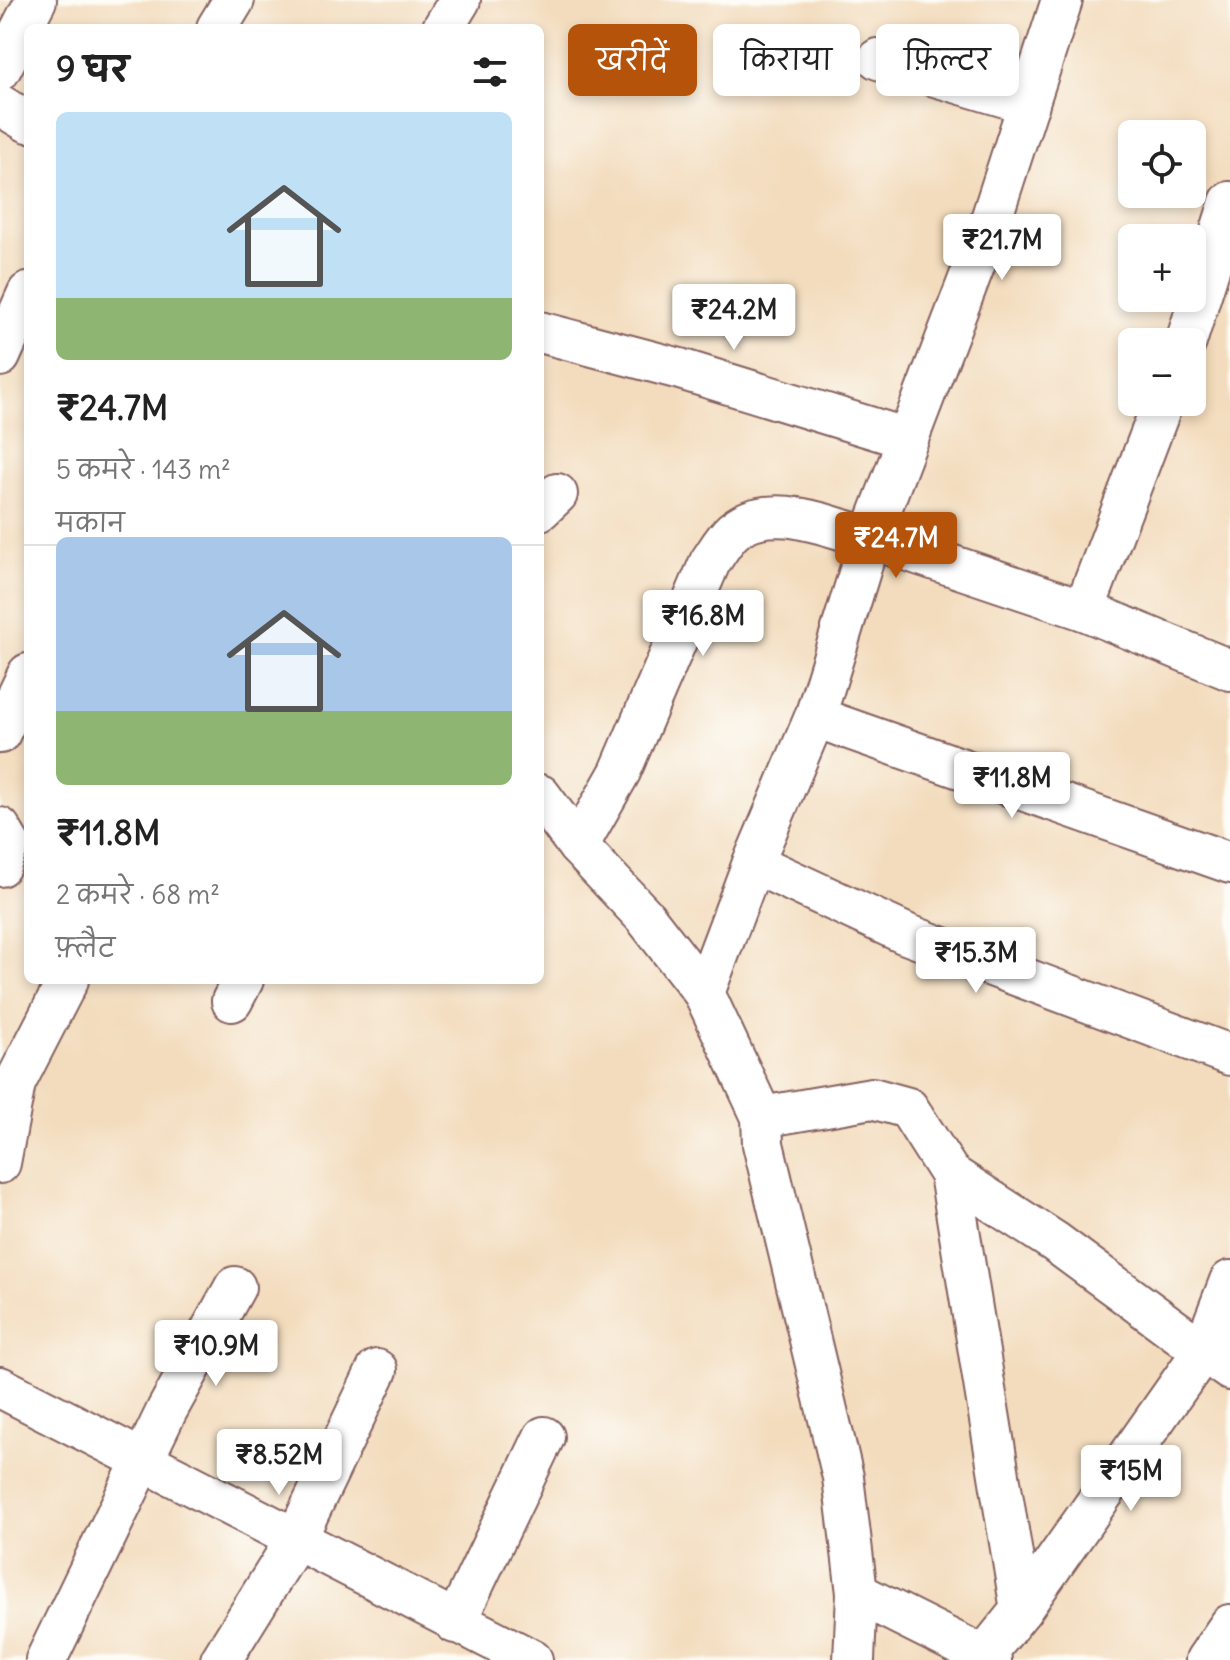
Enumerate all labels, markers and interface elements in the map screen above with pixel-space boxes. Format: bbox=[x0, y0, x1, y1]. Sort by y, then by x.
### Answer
chip: खरीदें bbox=[568, 24, 697, 96]
chip: किराया bbox=[713, 24, 860, 96]
chip: फ़िल्टर bbox=[876, 24, 1019, 96]
text: 9 घर bbox=[56, 47, 129, 90]
icon: filters bbox=[468, 50, 512, 94]
map controls bbox=[1118, 120, 1206, 416]
button: locate bbox=[1118, 120, 1206, 208]
icon: home bbox=[212, 164, 356, 308]
pin: ₹21.7M bbox=[937, 214, 1067, 282]
text: ₹21.7M bbox=[961, 223, 1043, 256]
button: + bbox=[1118, 224, 1206, 312]
pin: ₹24.2M bbox=[669, 284, 799, 352]
text: ₹24.2M bbox=[690, 293, 778, 326]
button: − bbox=[1118, 328, 1206, 416]
text: ₹24.7M bbox=[56, 386, 168, 429]
text: 5 कमरे · 143 m² bbox=[56, 453, 231, 486]
text: मकान bbox=[56, 506, 125, 539]
pin: ₹24.7M bbox=[831, 512, 961, 580]
text: ₹24.7M bbox=[853, 521, 939, 554]
icon: home bbox=[212, 589, 356, 733]
pin: ₹16.8M bbox=[638, 590, 768, 658]
text: ₹16.8M bbox=[661, 599, 745, 632]
pin: ₹11.8M bbox=[947, 752, 1077, 820]
text: ₹11.8M bbox=[972, 761, 1052, 794]
text: ₹11.8M bbox=[56, 811, 161, 854]
text: 2 कमरे · 68 m² bbox=[56, 878, 220, 911]
pin: ₹15.3M bbox=[911, 927, 1041, 995]
text: फ़्लैट bbox=[56, 931, 115, 964]
text: ₹15.3M bbox=[934, 936, 1018, 969]
pin: ₹10.9M bbox=[151, 1320, 281, 1388]
text: ₹10.9M bbox=[173, 1329, 259, 1362]
pin: ₹8.52M bbox=[214, 1429, 344, 1497]
text: ₹8.52M bbox=[235, 1438, 323, 1471]
pin: ₹15M bbox=[1084, 1445, 1178, 1513]
text: ₹15M bbox=[1099, 1454, 1163, 1487]

